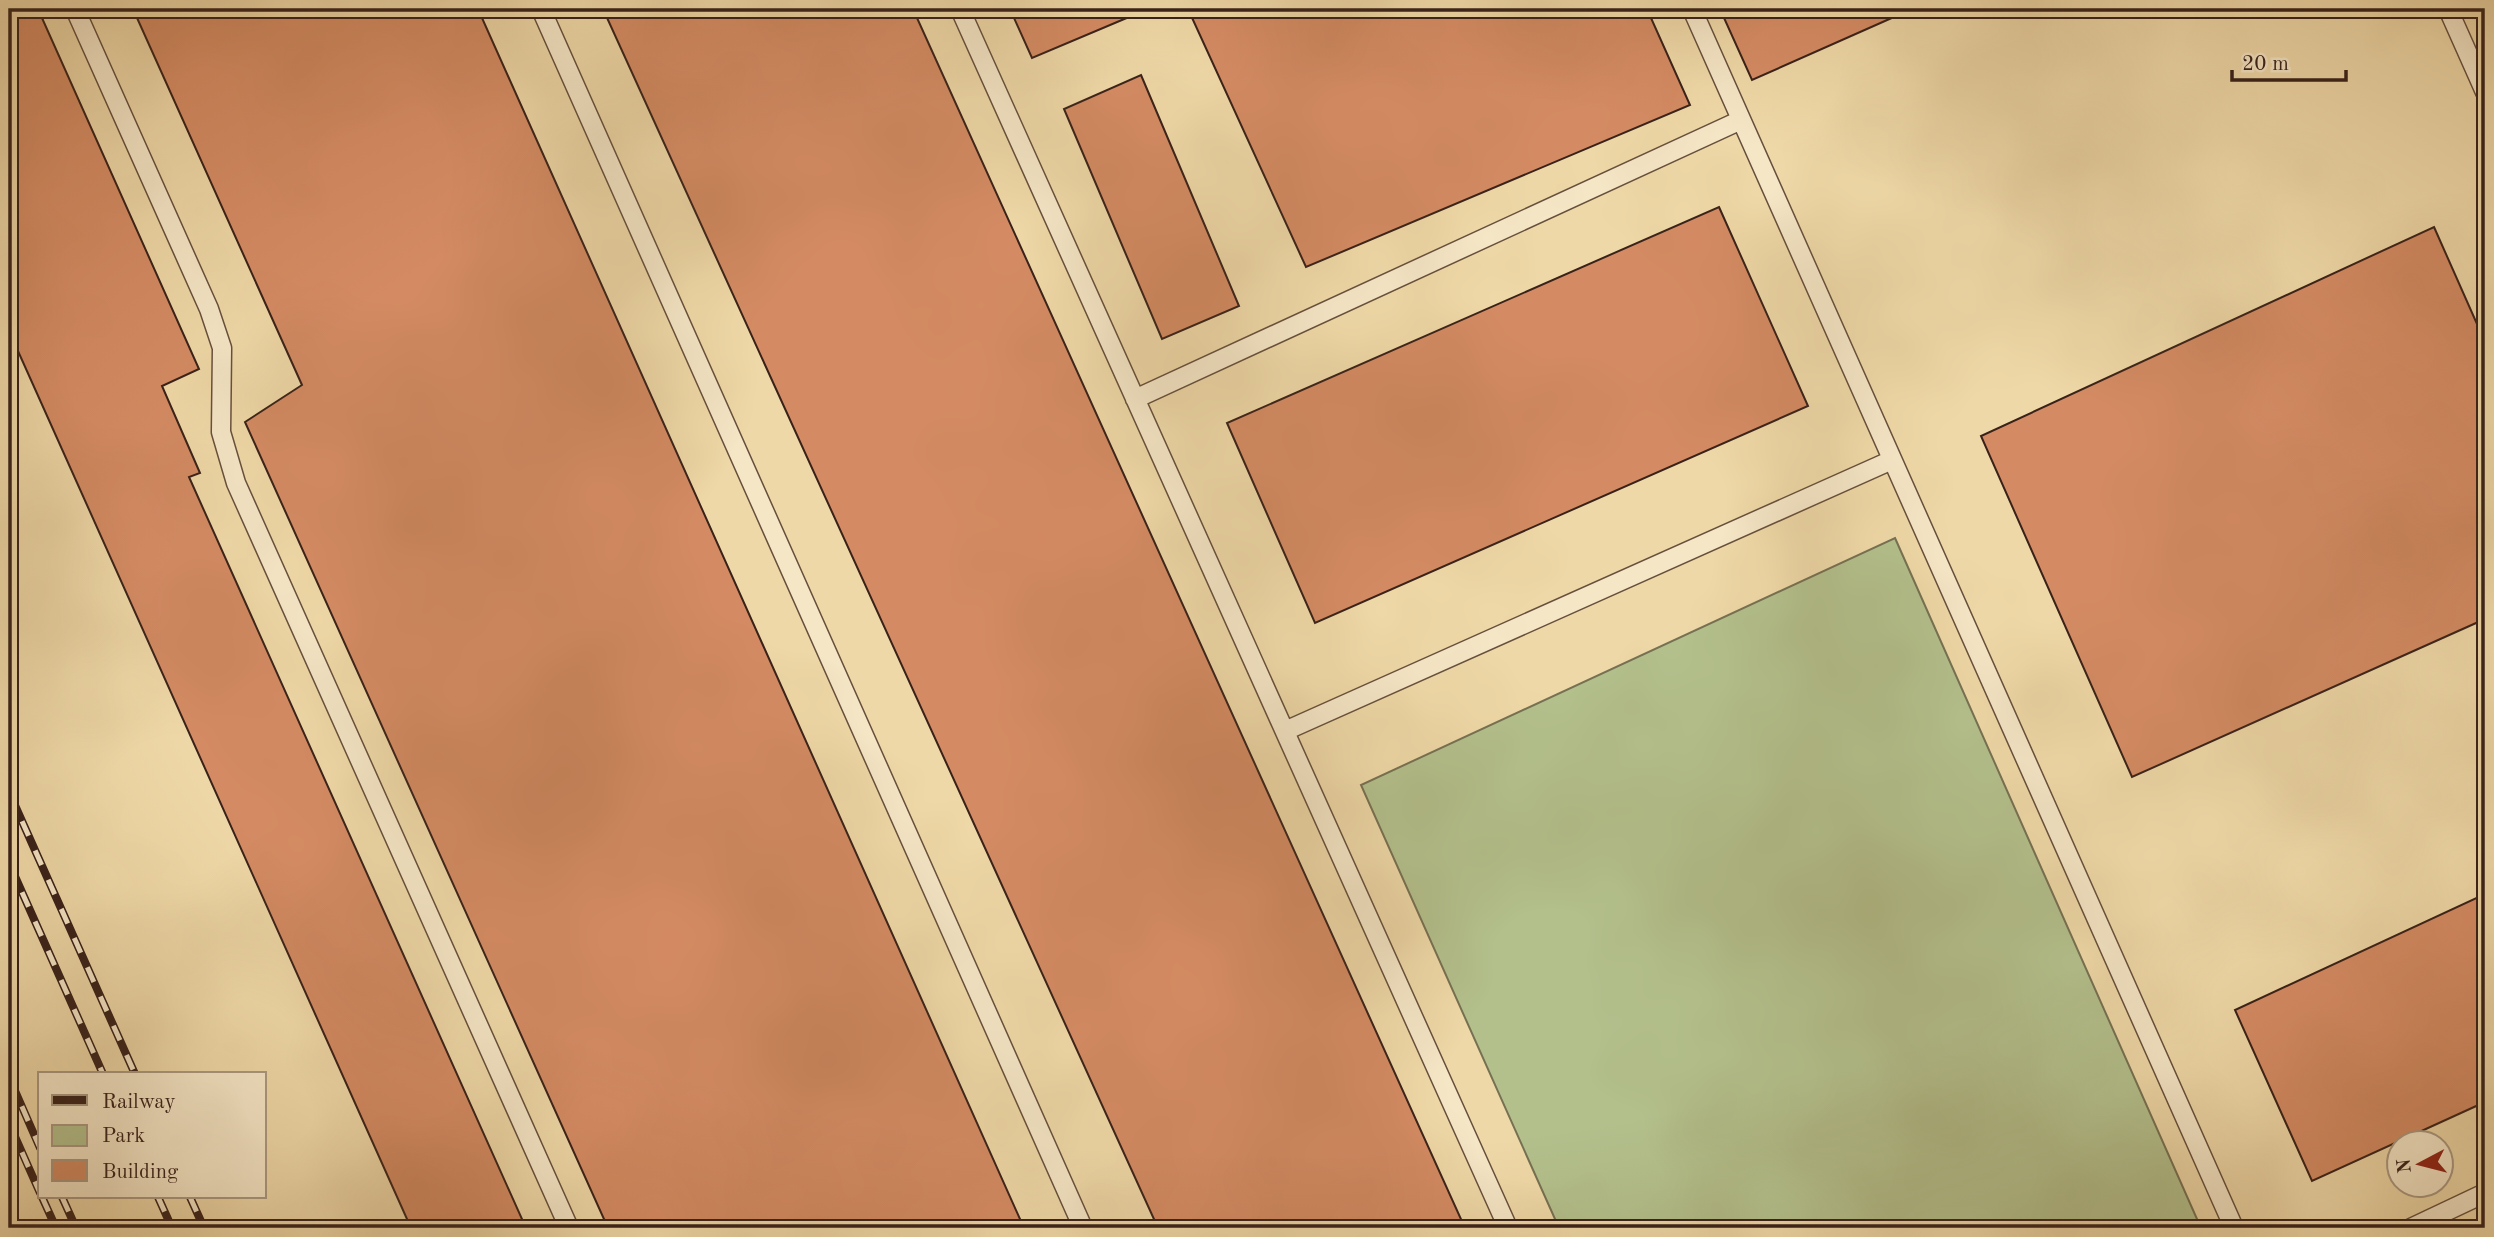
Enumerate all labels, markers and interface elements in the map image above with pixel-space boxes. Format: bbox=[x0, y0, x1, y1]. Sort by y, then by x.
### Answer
scale bar bbox=[2232, 38, 2345, 82]
text: 20 m bbox=[2242, 54, 2289, 75]
legend bbox=[38, 1072, 266, 1198]
text: Railway bbox=[102, 1092, 176, 1113]
text: Park bbox=[102, 1126, 145, 1147]
north arrow bbox=[2386, 1128, 2456, 1198]
text: N bbox=[2395, 1157, 2416, 1174]
text: Building bbox=[102, 1162, 179, 1183]

